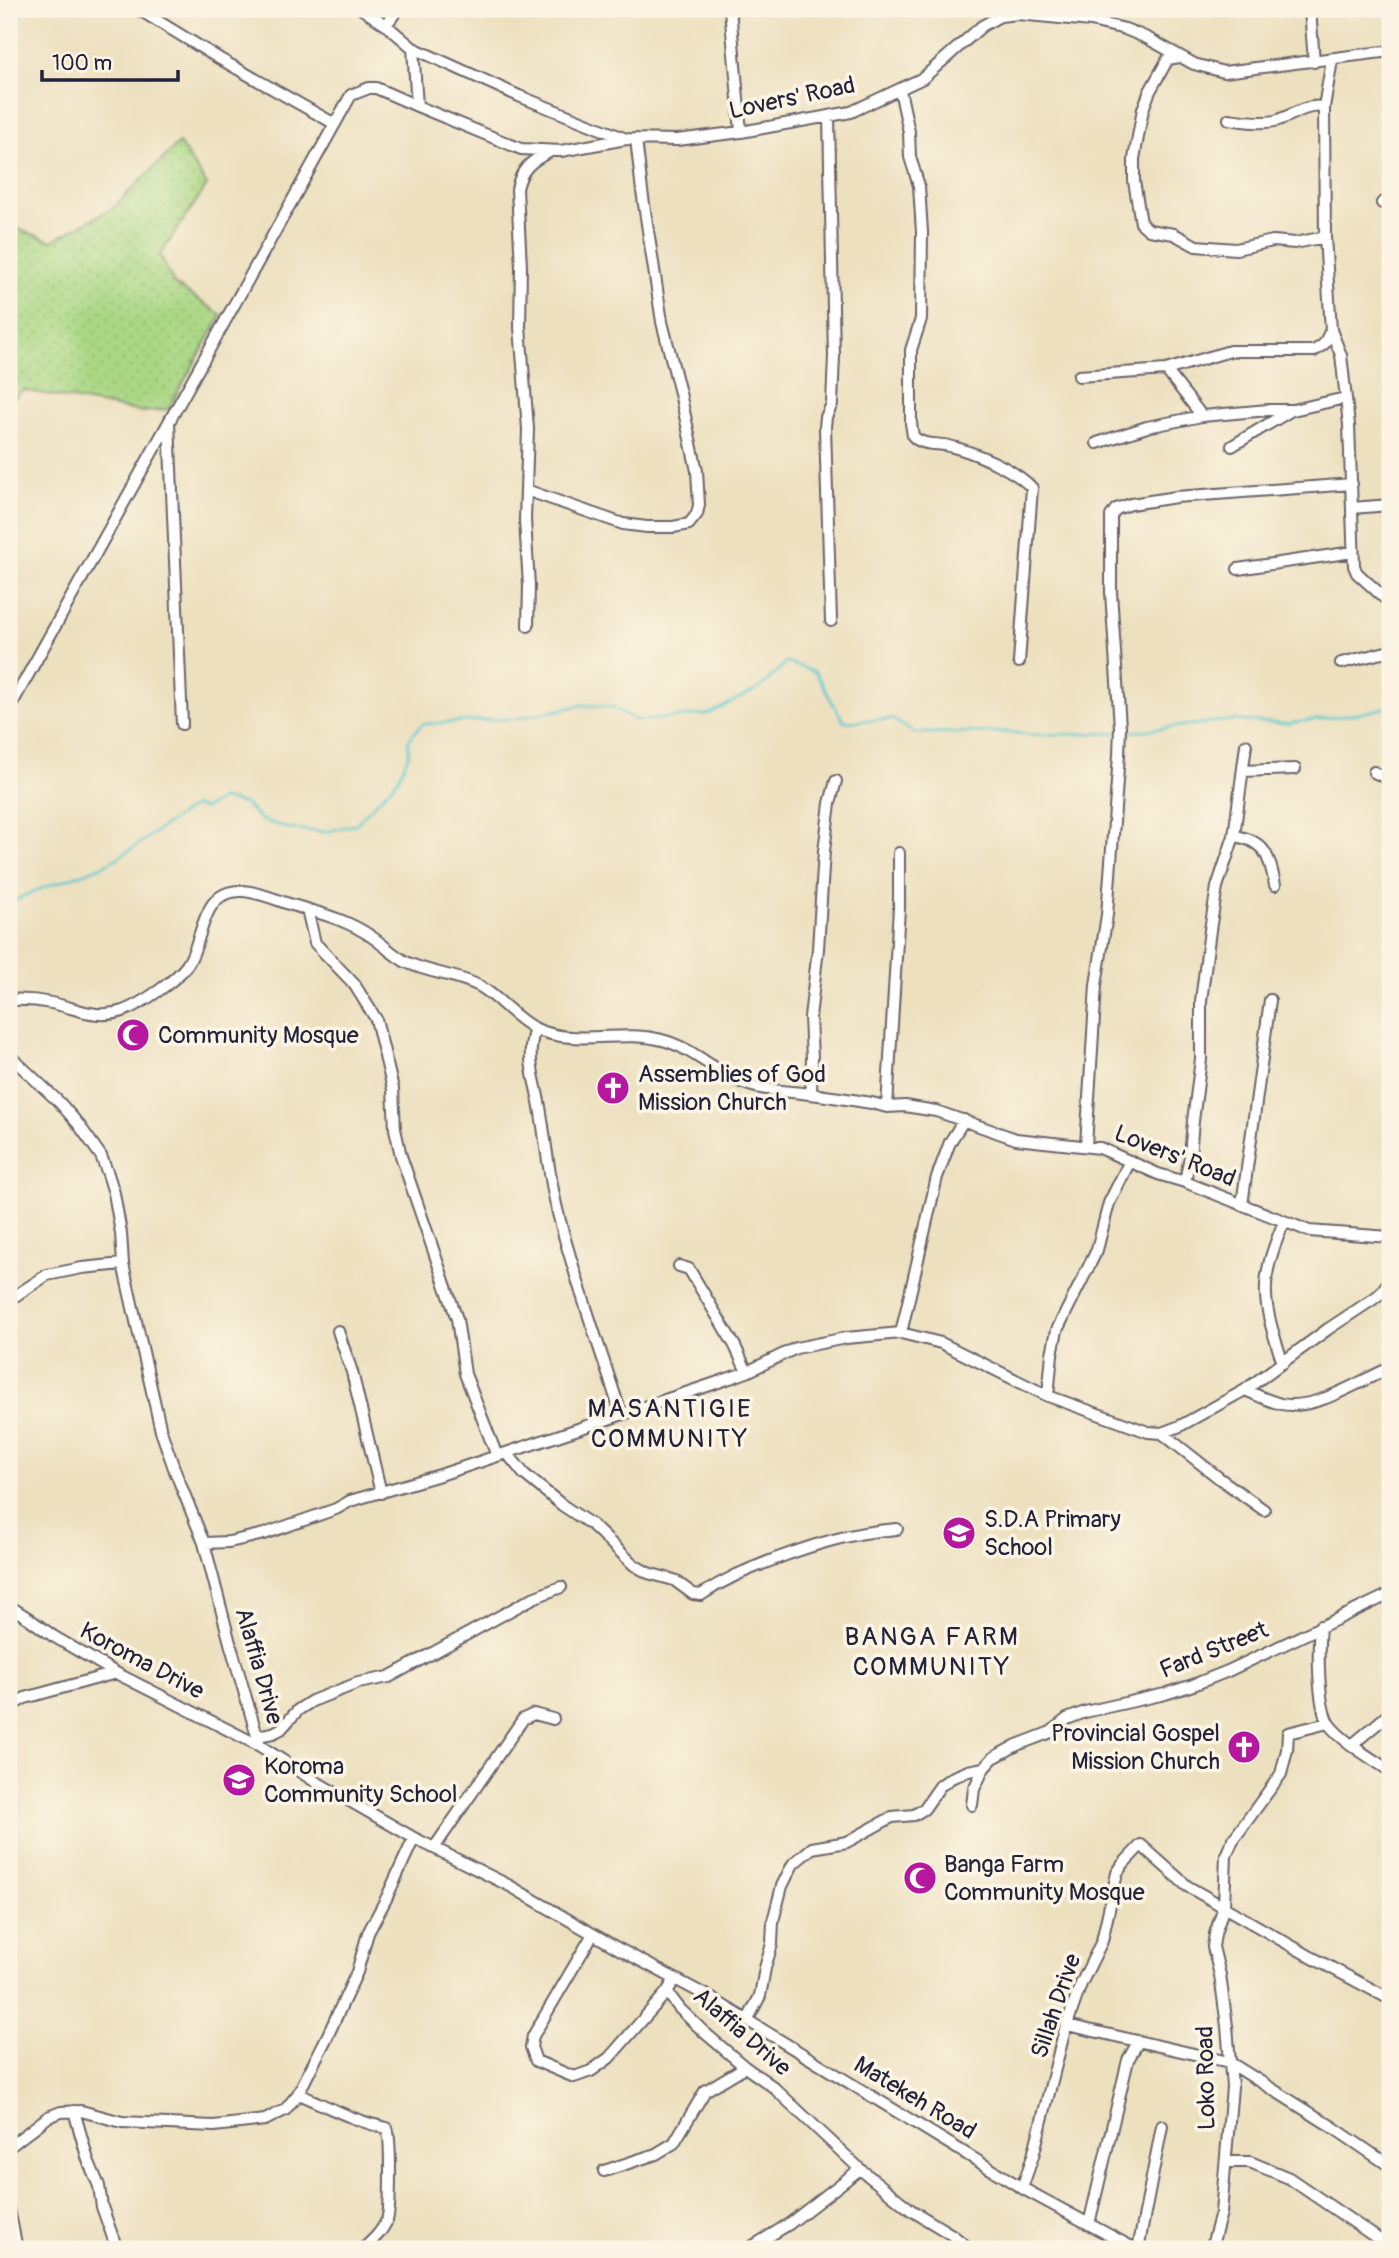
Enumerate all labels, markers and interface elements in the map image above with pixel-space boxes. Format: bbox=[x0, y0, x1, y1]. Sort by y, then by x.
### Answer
scale bar bbox=[42, 38, 178, 82]
text: 100 m bbox=[52, 50, 112, 77]
street label: Lovers' Road bbox=[726, 71, 858, 125]
mosque icon: Community Mosque bbox=[114, 1016, 152, 1054]
place label: Community Mosque bbox=[158, 1021, 359, 1050]
place label: Assemblies of God Mission Church bbox=[638, 1060, 826, 1117]
church icon: Assemblies of God Mission Church bbox=[594, 1069, 632, 1107]
street label: Lovers' Road bbox=[1110, 1119, 1240, 1193]
district label: MASANTIGIE COMMUNITY bbox=[587, 1393, 753, 1455]
place label: S.D.A Primary School bbox=[984, 1505, 1121, 1562]
school or university icon: S.D.A Primary School bbox=[940, 1514, 978, 1552]
street label: Alaffia Drive bbox=[229, 1604, 290, 1728]
street label: Fard Street bbox=[1156, 1615, 1273, 1685]
street label: Koroma Drive bbox=[75, 1616, 209, 1706]
district label: BANGA FARM COMMUNITY bbox=[844, 1621, 1020, 1683]
place label: Provincial Gospel Mission Church bbox=[1051, 1719, 1220, 1776]
church icon: Provincial Gospel Mission Church bbox=[1225, 1728, 1263, 1766]
place label: Koroma Community School bbox=[264, 1752, 458, 1809]
school or university icon: Koroma Community School bbox=[220, 1761, 258, 1799]
place label: Banga Farm Community Mosque bbox=[944, 1850, 1145, 1907]
mosque icon: Banga Farm Community Mosque bbox=[901, 1859, 939, 1897]
street label: Sillah Drive bbox=[1025, 1950, 1087, 2062]
street label: Alaffia Drive bbox=[687, 1982, 797, 2082]
street label: Loko Road bbox=[1191, 2026, 1221, 2130]
street label: Matekeh Road bbox=[849, 2050, 981, 2146]

